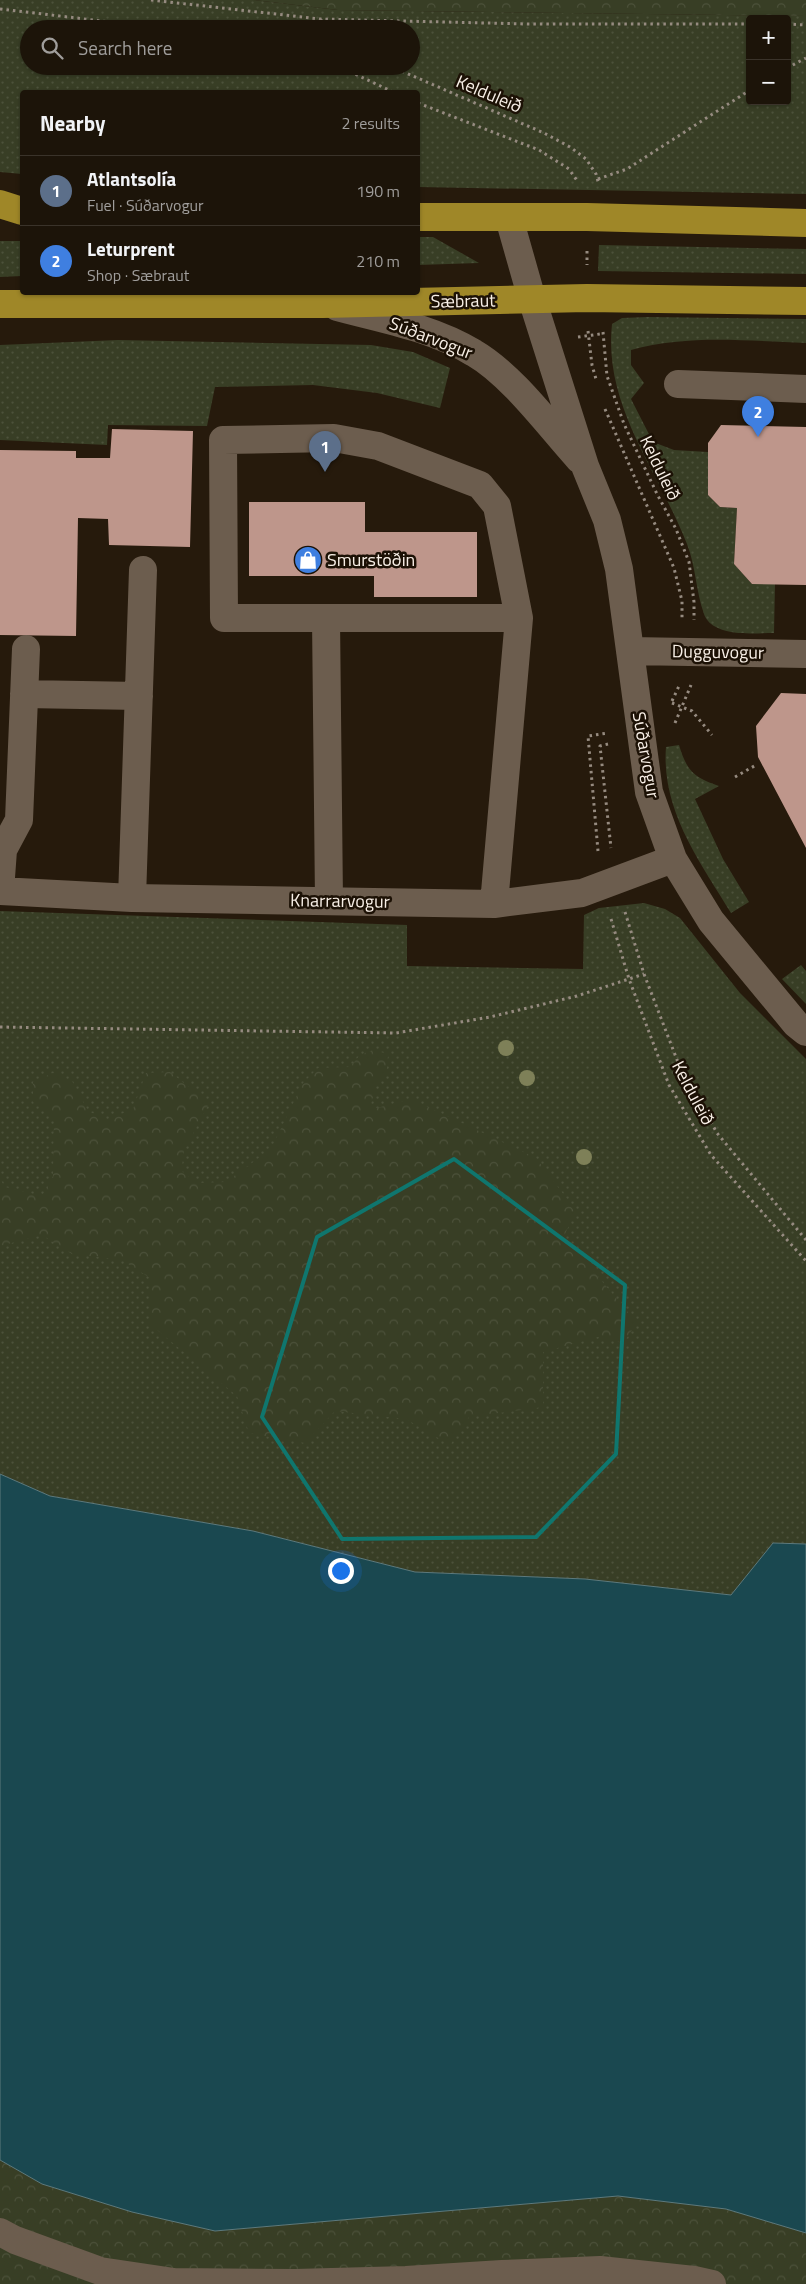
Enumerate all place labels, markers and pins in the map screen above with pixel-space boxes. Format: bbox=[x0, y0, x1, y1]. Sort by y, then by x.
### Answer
pin: 2 bbox=[742, 396, 774, 437]
pin: 1 bbox=[309, 431, 341, 472]
shop icon: Smurstöðin bbox=[293, 545, 323, 575]
place label: Smurstöðin bbox=[327, 546, 415, 573]

